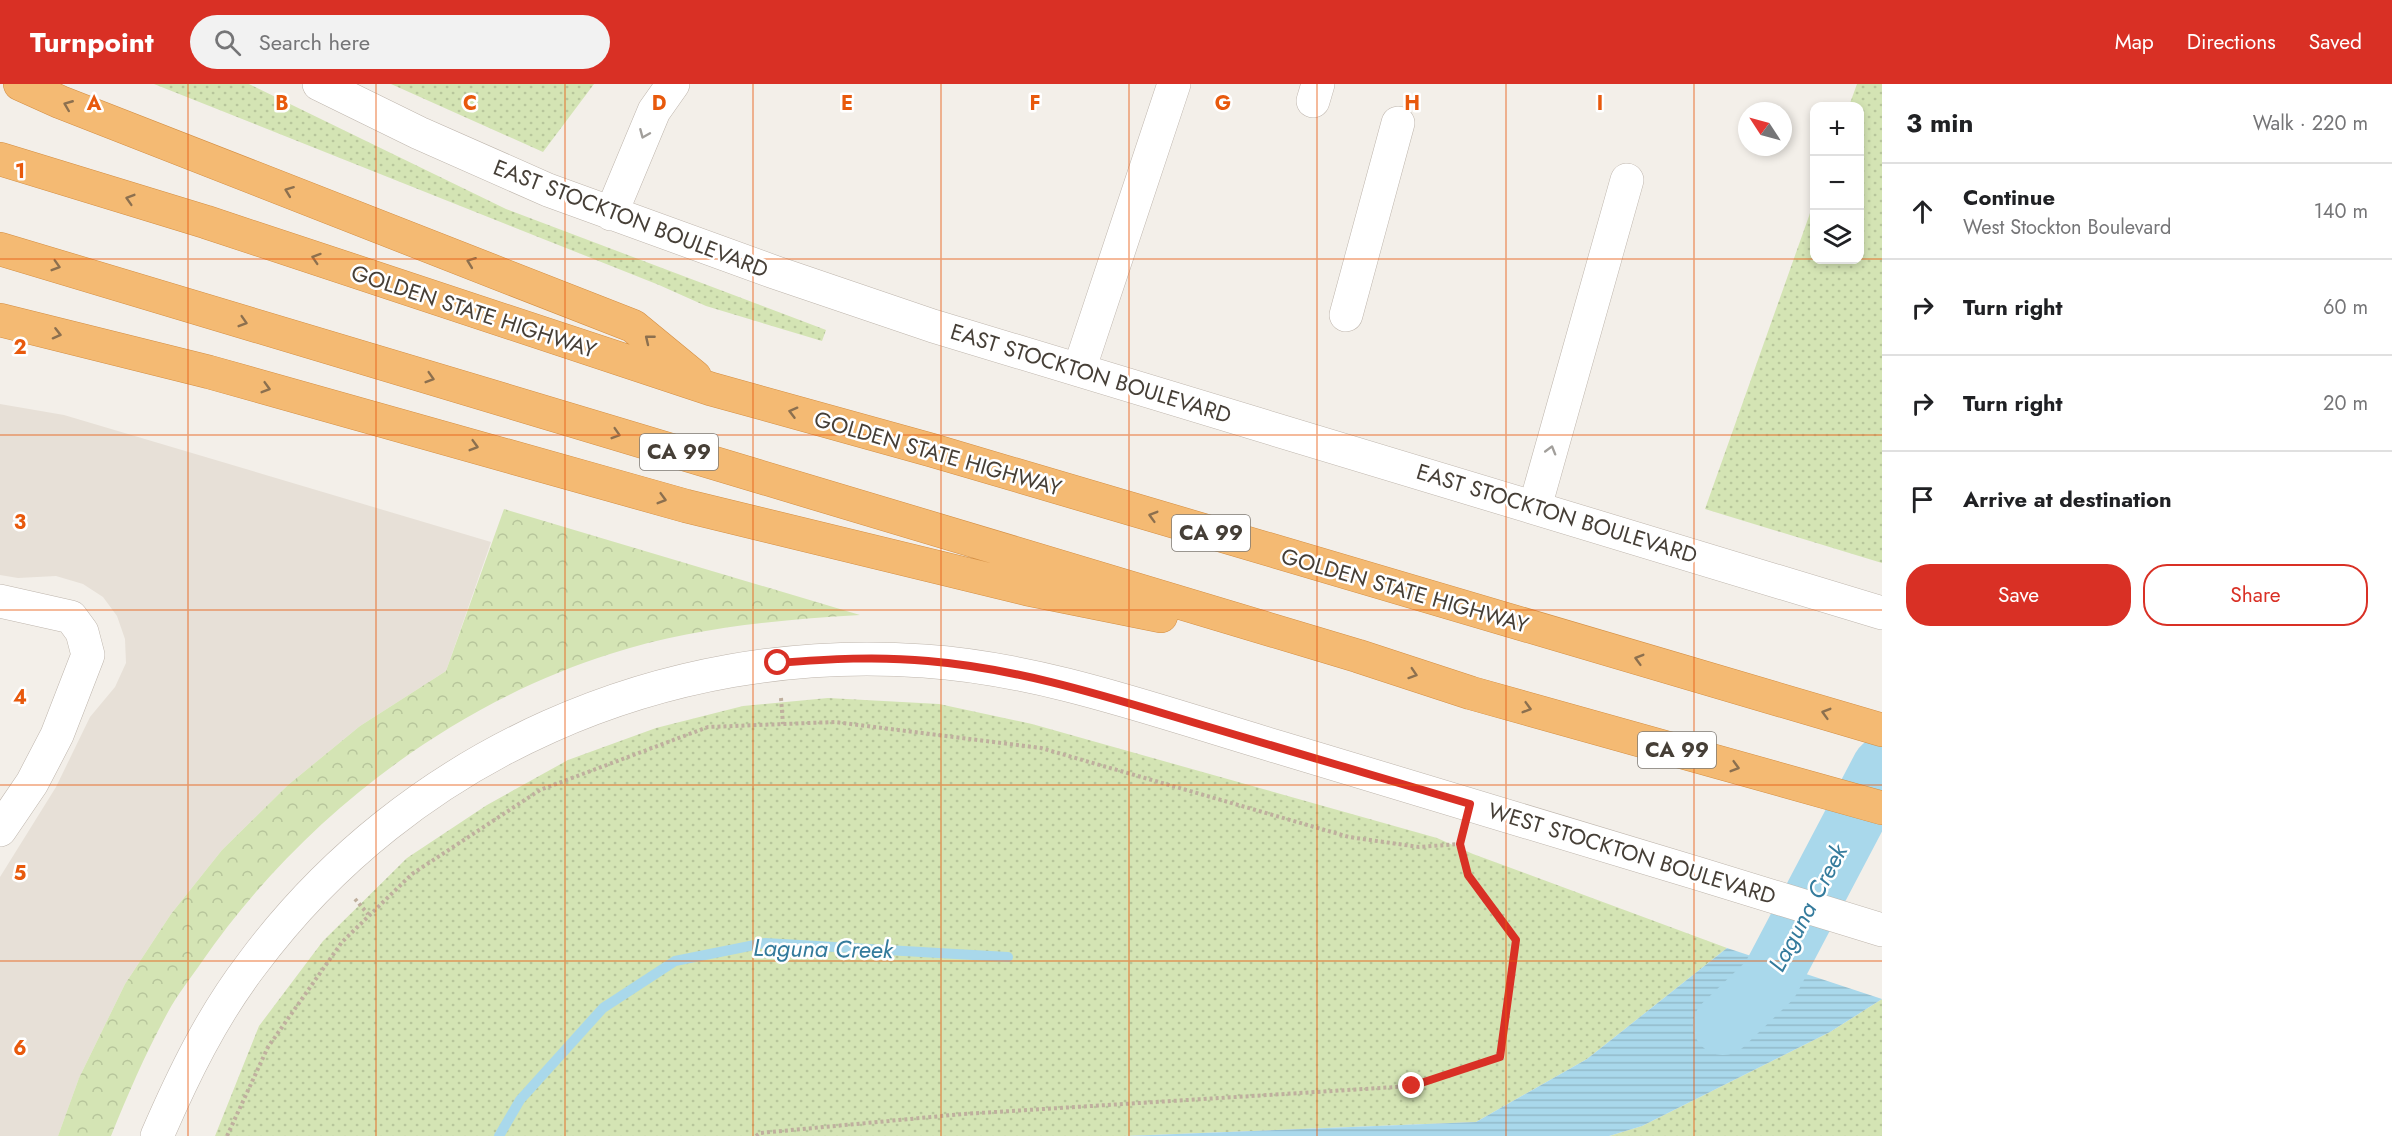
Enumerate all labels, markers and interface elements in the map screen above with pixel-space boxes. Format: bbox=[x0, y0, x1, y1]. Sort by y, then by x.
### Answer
search box bbox=[190, 15, 610, 69]
text: Turnpoint bbox=[30, 22, 154, 63]
icon: search bbox=[211, 26, 244, 59]
text: Search here bbox=[259, 26, 370, 58]
text: Map bbox=[2115, 27, 2154, 57]
text: Directions bbox=[2187, 27, 2276, 57]
text: Saved bbox=[2309, 27, 2362, 57]
text: A bbox=[86, 89, 102, 118]
text: B bbox=[275, 89, 289, 118]
text: C bbox=[463, 89, 477, 118]
text: D bbox=[652, 89, 666, 118]
text: E bbox=[841, 89, 853, 118]
text: F bbox=[1029, 89, 1041, 118]
text: G bbox=[1215, 89, 1231, 118]
text: H bbox=[1404, 89, 1420, 118]
text: I bbox=[1597, 89, 1603, 118]
one-way arrow bbox=[63, 100, 74, 112]
north arrow bbox=[1738, 102, 1792, 156]
map controls bbox=[1810, 102, 1864, 264]
button: + bbox=[1810, 102, 1864, 156]
text: 3 min bbox=[1906, 104, 1973, 142]
text: Walk · 220 m bbox=[2253, 109, 2368, 138]
one-way arrow bbox=[639, 128, 651, 139]
street label: EAST STOCKTON BOULEVARD bbox=[489, 151, 773, 285]
button: − bbox=[1810, 156, 1864, 210]
text: 1 bbox=[15, 157, 25, 186]
text: Continue bbox=[1963, 181, 2055, 213]
one-way arrow bbox=[284, 186, 295, 199]
one-way arrow bbox=[125, 194, 136, 206]
icon: ahead bbox=[1906, 195, 1939, 228]
text: 140 m bbox=[2314, 197, 2368, 226]
button: layers bbox=[1810, 210, 1864, 264]
text: West Stockton Boulevard bbox=[1963, 213, 2171, 242]
one-way arrow bbox=[311, 253, 322, 266]
street label: GOLDEN STATE HIGHWAY bbox=[347, 256, 601, 366]
one-way arrow bbox=[466, 257, 476, 270]
one-way arrow bbox=[50, 259, 61, 271]
icon: right bbox=[1906, 291, 1939, 324]
text: Turn right bbox=[1963, 291, 2063, 323]
text: 60 m bbox=[2323, 293, 2368, 322]
one-way arrow bbox=[237, 315, 248, 327]
street label: EAST STOCKTON BOULEVARD bbox=[947, 315, 1235, 431]
one-way arrow bbox=[52, 327, 62, 340]
text: 2 bbox=[13, 333, 27, 362]
one-way arrow bbox=[645, 335, 656, 346]
one-way arrow bbox=[424, 371, 435, 383]
one-way arrow bbox=[260, 381, 271, 393]
icon: right bbox=[1906, 387, 1939, 420]
text: Turn right bbox=[1963, 387, 2063, 419]
text: 20 m bbox=[2323, 389, 2368, 418]
street label: GOLDEN STATE HIGHWAY bbox=[811, 402, 1066, 504]
one-way arrow bbox=[789, 407, 799, 419]
one-way arrow bbox=[611, 427, 621, 439]
road number: CA 99 bbox=[640, 434, 718, 470]
one-way arrow bbox=[469, 439, 479, 452]
one-way arrow bbox=[1544, 445, 1556, 456]
street label: EAST STOCKTON BOULEVARD bbox=[1413, 455, 1701, 571]
icon: arrive bbox=[1906, 483, 1939, 516]
text: Arrive at destination bbox=[1963, 483, 2172, 515]
one-way arrow bbox=[656, 492, 667, 504]
text: 3 bbox=[14, 508, 26, 537]
one-way arrow bbox=[1148, 511, 1159, 523]
road number: CA 99 bbox=[1172, 515, 1250, 551]
street label: GOLDEN STATE HIGHWAY bbox=[1278, 539, 1533, 641]
button: Save bbox=[1906, 564, 2131, 626]
button: Share bbox=[2143, 564, 2368, 626]
route start bbox=[764, 649, 790, 675]
one-way arrow bbox=[1634, 653, 1644, 666]
one-way arrow bbox=[1407, 666, 1418, 679]
text: 4 bbox=[13, 683, 27, 712]
one-way arrow bbox=[1522, 701, 1532, 714]
one-way arrow bbox=[1821, 708, 1832, 720]
road number: CA 99 bbox=[1638, 732, 1716, 768]
one-way arrow bbox=[1730, 760, 1740, 772]
street label: WEST STOCKTON BOULEVARD bbox=[1484, 794, 1780, 912]
water label: Laguna Creek bbox=[1759, 836, 1857, 978]
text: 5 bbox=[14, 859, 27, 888]
water label: Laguna Creek bbox=[753, 930, 895, 967]
text: 6 bbox=[13, 1034, 27, 1063]
route end bbox=[1398, 1072, 1424, 1098]

